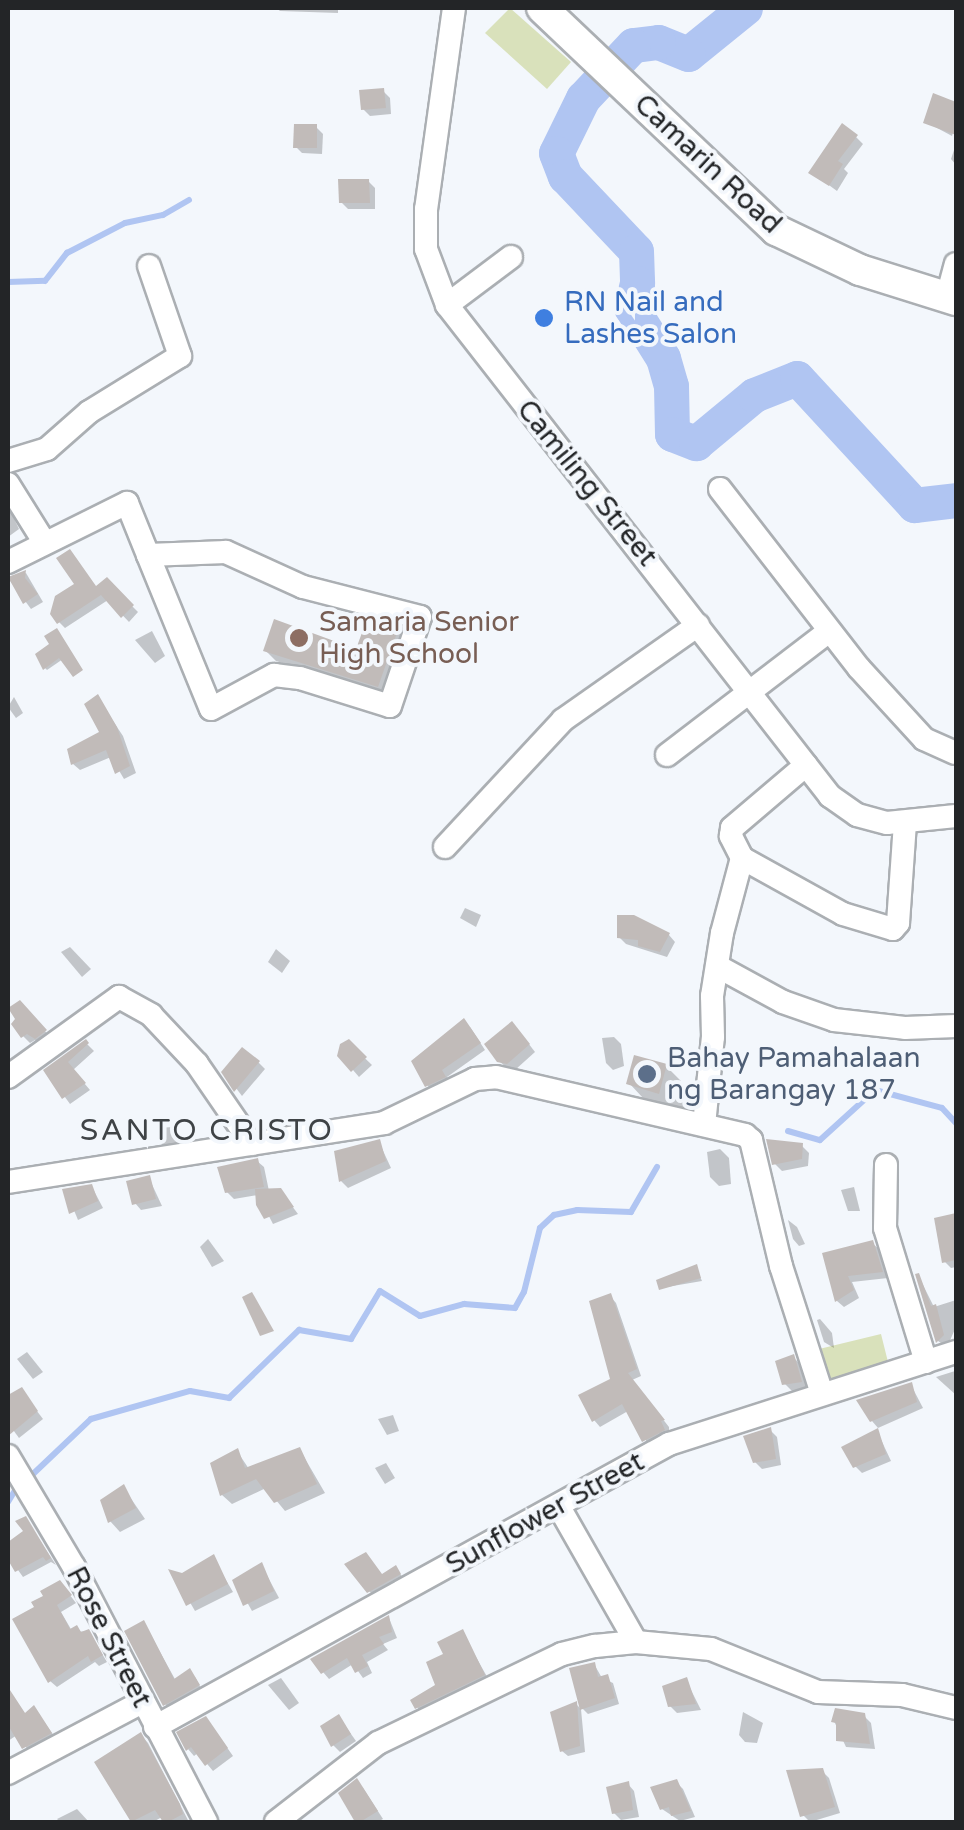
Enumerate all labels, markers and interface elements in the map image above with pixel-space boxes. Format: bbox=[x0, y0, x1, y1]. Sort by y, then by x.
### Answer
street label: Camarin Road bbox=[627, 87, 789, 241]
place label: RN Nail and Lashes Salon bbox=[564, 285, 737, 351]
marker: RN Nail and Lashes Salon bbox=[533, 307, 555, 329]
street label: Camiling Street bbox=[510, 393, 664, 573]
place label: Samaria Senior High School bbox=[319, 605, 519, 671]
marker: Samaria Senior High School bbox=[288, 627, 310, 649]
place label: Bahay Pamahalaan ng Barangay 187 bbox=[667, 1041, 921, 1107]
marker: Bahay Pamahalaan ng Barangay 187 bbox=[636, 1063, 658, 1085]
district label: SANTO CRISTO bbox=[80, 1113, 334, 1149]
street label: Sunflower Street bbox=[440, 1445, 650, 1581]
street label: Rose Street bbox=[59, 1561, 159, 1713]

